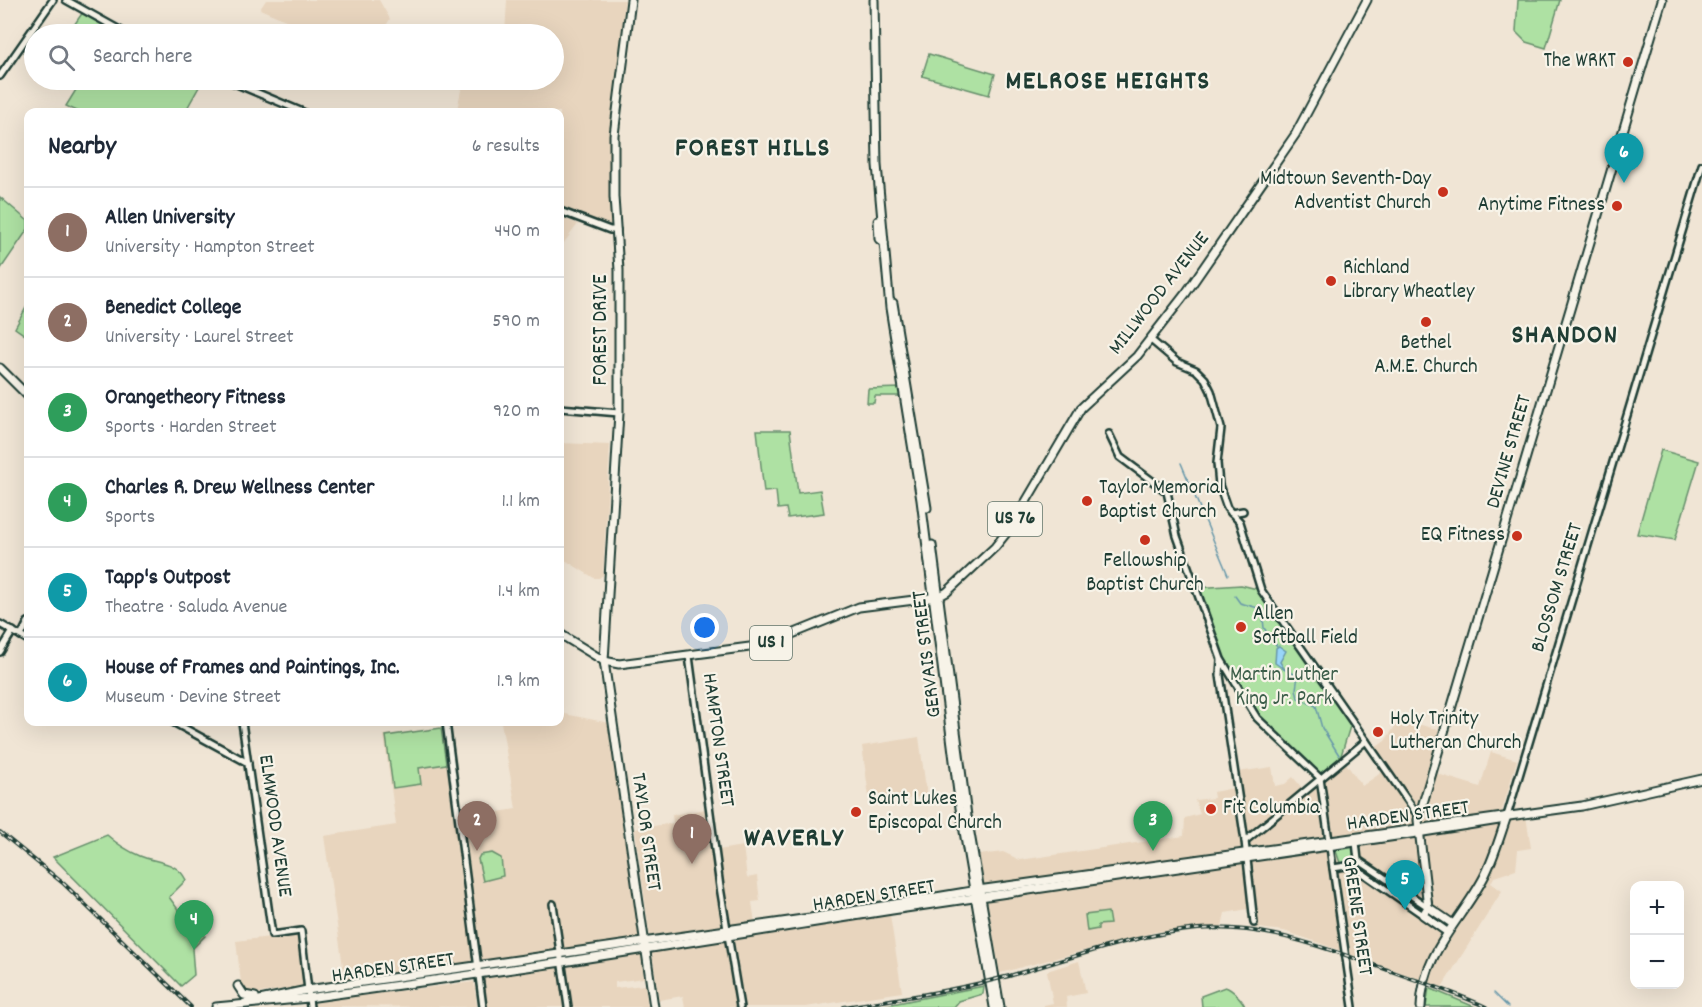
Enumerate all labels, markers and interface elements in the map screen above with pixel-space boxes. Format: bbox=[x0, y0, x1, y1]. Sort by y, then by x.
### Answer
search box bbox=[24, 24, 564, 90]
icon: search bbox=[45, 41, 78, 74]
text: Search here bbox=[93, 42, 192, 73]
place label: The WRKT bbox=[1544, 47, 1617, 77]
marker: The WRKT bbox=[1621, 55, 1635, 69]
district label: MELROSE HEIGHTS bbox=[1005, 63, 1211, 102]
text: Nearby bbox=[48, 129, 116, 166]
district label: FOREST HILLS bbox=[675, 130, 831, 169]
text: 6 results bbox=[472, 133, 540, 161]
pin: 6 bbox=[1604, 134, 1644, 183]
place label: Midtown Seventh-Day Adventist Church bbox=[1260, 165, 1431, 219]
marker: Midtown Seventh-Day Adventist Church bbox=[1436, 185, 1450, 199]
place label: Anytime Fitness bbox=[1478, 191, 1605, 221]
marker: Anytime Fitness bbox=[1610, 199, 1624, 213]
text: Allen University bbox=[105, 203, 235, 234]
text: 1 bbox=[65, 218, 70, 246]
text: 440 m bbox=[494, 218, 540, 246]
street label: MILLWOOD AVENUE bbox=[1102, 226, 1218, 362]
text: University · Hampton Street bbox=[105, 234, 315, 262]
place label: Richland Library Wheatley bbox=[1343, 254, 1475, 308]
street label: FOREST DRIVE bbox=[587, 274, 617, 385]
marker: Richland Library Wheatley bbox=[1324, 274, 1338, 288]
text: Benedict College bbox=[105, 293, 241, 324]
text: 2 bbox=[63, 308, 72, 336]
text: 590 m bbox=[492, 308, 540, 336]
marker: Bethel A.M.E. Church bbox=[1419, 315, 1433, 329]
district label: SHANDON bbox=[1511, 317, 1619, 356]
text: University · Laurel Street bbox=[105, 324, 294, 352]
place label: Bethel A.M.E. Church bbox=[1374, 329, 1478, 383]
text: Orangetheory Fitness bbox=[105, 383, 286, 414]
street label: DEVINE STREET bbox=[1479, 391, 1541, 512]
text: 3 bbox=[63, 398, 72, 426]
text: 920 m bbox=[493, 398, 540, 426]
text: Sports · Harden Street bbox=[105, 414, 277, 442]
text: Charles R. Drew Wellness Center bbox=[105, 473, 374, 504]
place label: Taylor Memorial Baptist Church bbox=[1099, 474, 1225, 528]
text: 4 bbox=[63, 488, 72, 516]
text: 1.1 km bbox=[501, 488, 540, 516]
marker: Taylor Memorial Baptist Church bbox=[1080, 494, 1094, 508]
road number: US 76 bbox=[988, 502, 1042, 536]
text: Sports bbox=[105, 504, 155, 532]
street label: BLOSSOM STREET bbox=[1524, 519, 1592, 656]
place label: EQ Fitness bbox=[1421, 521, 1505, 551]
marker: EQ Fitness bbox=[1510, 529, 1524, 543]
marker: Fellowship Baptist Church bbox=[1138, 533, 1152, 547]
place label: Fellowship Baptist Church bbox=[1086, 547, 1204, 601]
text: Tapp's Outpost bbox=[105, 563, 231, 594]
text: 5 bbox=[63, 578, 72, 606]
text: 1.4 km bbox=[497, 578, 540, 606]
street label: GERVAIS STREET bbox=[905, 588, 951, 719]
text: Theatre · Saluda Avenue bbox=[105, 594, 287, 622]
place label: Allen Softball Field bbox=[1253, 600, 1358, 654]
your location bbox=[690, 613, 719, 642]
marker: Allen Softball Field bbox=[1234, 620, 1248, 634]
road number: US 1 bbox=[750, 626, 792, 660]
text: House of Frames and Paintings, Inc. bbox=[105, 653, 400, 684]
park label: Martin Luther King Jr. Park bbox=[1230, 661, 1338, 715]
text: 6 bbox=[63, 668, 72, 696]
text: 1.9 km bbox=[497, 668, 540, 696]
street label: HAMPTON STREET bbox=[693, 671, 741, 810]
text: Museum · Devine Street bbox=[105, 684, 281, 712]
place label: Holy Trinity Lutheran Church bbox=[1390, 705, 1521, 759]
marker: Holy Trinity Lutheran Church bbox=[1371, 725, 1385, 739]
street label: ELMWOOD AVENUE bbox=[249, 753, 299, 900]
street label: TAYLOR STREET bbox=[622, 771, 668, 893]
place label: Saint Lukes Episcopal Church bbox=[868, 785, 1002, 839]
street label: HARDEN STREET bbox=[1345, 793, 1472, 840]
place label: Fit Columbia bbox=[1223, 794, 1321, 824]
pin: 2 bbox=[458, 802, 496, 851]
pin: 3 bbox=[1134, 802, 1172, 851]
marker: Fit Columbia bbox=[1204, 802, 1218, 816]
marker: Saint Lukes Episcopal Church bbox=[849, 805, 863, 819]
pin: 1 bbox=[672, 814, 712, 864]
district label: WAVERLY bbox=[744, 820, 844, 859]
street label: GREENE STREET bbox=[1333, 855, 1379, 978]
pin: 5 bbox=[1386, 860, 1424, 910]
street label: HARDEN STREET bbox=[811, 872, 938, 921]
map controls bbox=[1630, 881, 1684, 989]
button: + bbox=[1630, 881, 1684, 935]
pin: 4 bbox=[174, 900, 214, 950]
button: − bbox=[1630, 935, 1684, 989]
street label: HARDEN STREET bbox=[330, 945, 457, 992]

